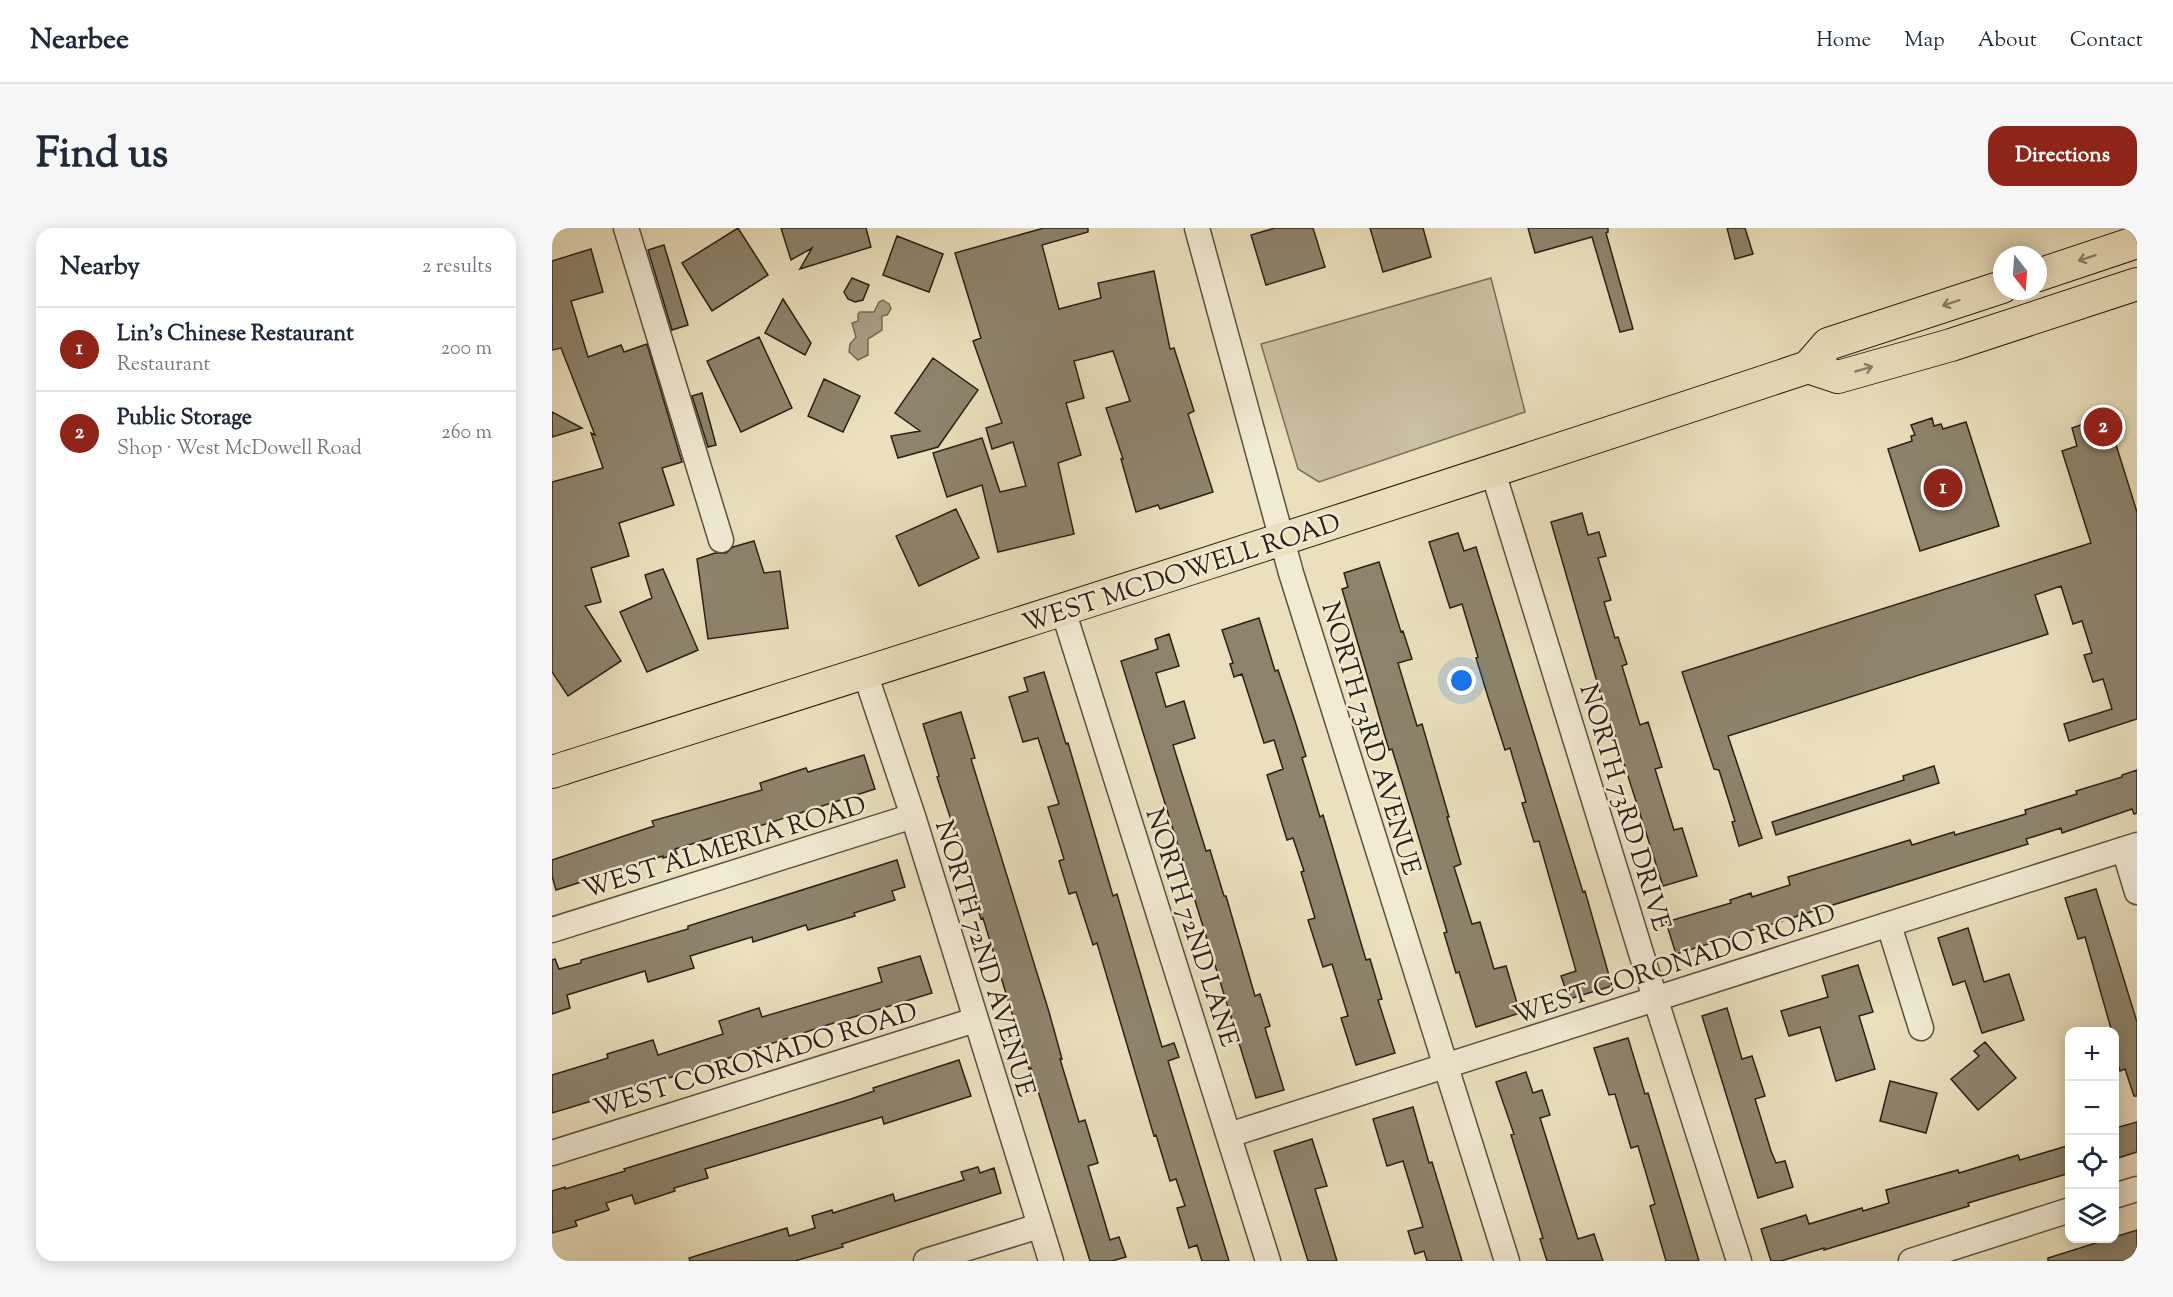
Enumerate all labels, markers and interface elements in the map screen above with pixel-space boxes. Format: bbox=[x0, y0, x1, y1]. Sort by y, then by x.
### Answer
text: Nearbee bbox=[30, 21, 129, 61]
text: Home bbox=[1816, 26, 1871, 56]
text: Map bbox=[1904, 26, 1945, 56]
text: About bbox=[1978, 26, 2037, 56]
text: Contact bbox=[2070, 26, 2143, 56]
text: Find us bbox=[36, 126, 168, 186]
button: Directions bbox=[1988, 126, 2137, 186]
north arrow bbox=[1993, 246, 2047, 300]
text: Nearby bbox=[60, 249, 140, 286]
text: 2 results bbox=[422, 253, 492, 282]
one-way arrow bbox=[2078, 253, 2097, 264]
one-way arrow bbox=[1942, 299, 1961, 310]
text: Lin's Chinese Restaurant bbox=[117, 319, 354, 351]
text: 1 bbox=[76, 335, 83, 364]
text: 200 m bbox=[441, 335, 492, 364]
text: Restaurant bbox=[117, 351, 210, 380]
one-way arrow bbox=[1854, 363, 1873, 374]
text: Public Storage bbox=[117, 403, 252, 435]
pin: 2 bbox=[2084, 404, 2122, 450]
text: 2 bbox=[75, 419, 84, 448]
text: 260 m bbox=[441, 419, 492, 448]
text: Shop · West McDowell Road bbox=[117, 435, 362, 464]
pin: 1 bbox=[1924, 466, 1962, 510]
street label: WEST MCDOWELL ROAD bbox=[1018, 505, 1346, 643]
street label: NORTH 73RD AVENUE bbox=[1310, 598, 1429, 880]
your location bbox=[1447, 666, 1476, 695]
street label: NORTH 73RD DRIVE bbox=[1568, 680, 1679, 936]
street label: WEST ALMERIA ROAD bbox=[578, 788, 871, 909]
street label: NORTH 72ND LANE bbox=[1135, 804, 1247, 1052]
street label: NORTH 72ND AVENUE bbox=[924, 816, 1043, 1102]
street label: WEST CORONADO ROAD bbox=[1509, 896, 1841, 1035]
street label: WEST CORONADO ROAD bbox=[589, 994, 922, 1128]
map controls bbox=[2065, 1027, 2119, 1243]
button: + bbox=[2065, 1027, 2119, 1081]
button: − bbox=[2065, 1081, 2119, 1135]
button: locate bbox=[2065, 1135, 2119, 1189]
button: layers bbox=[2065, 1189, 2119, 1243]

